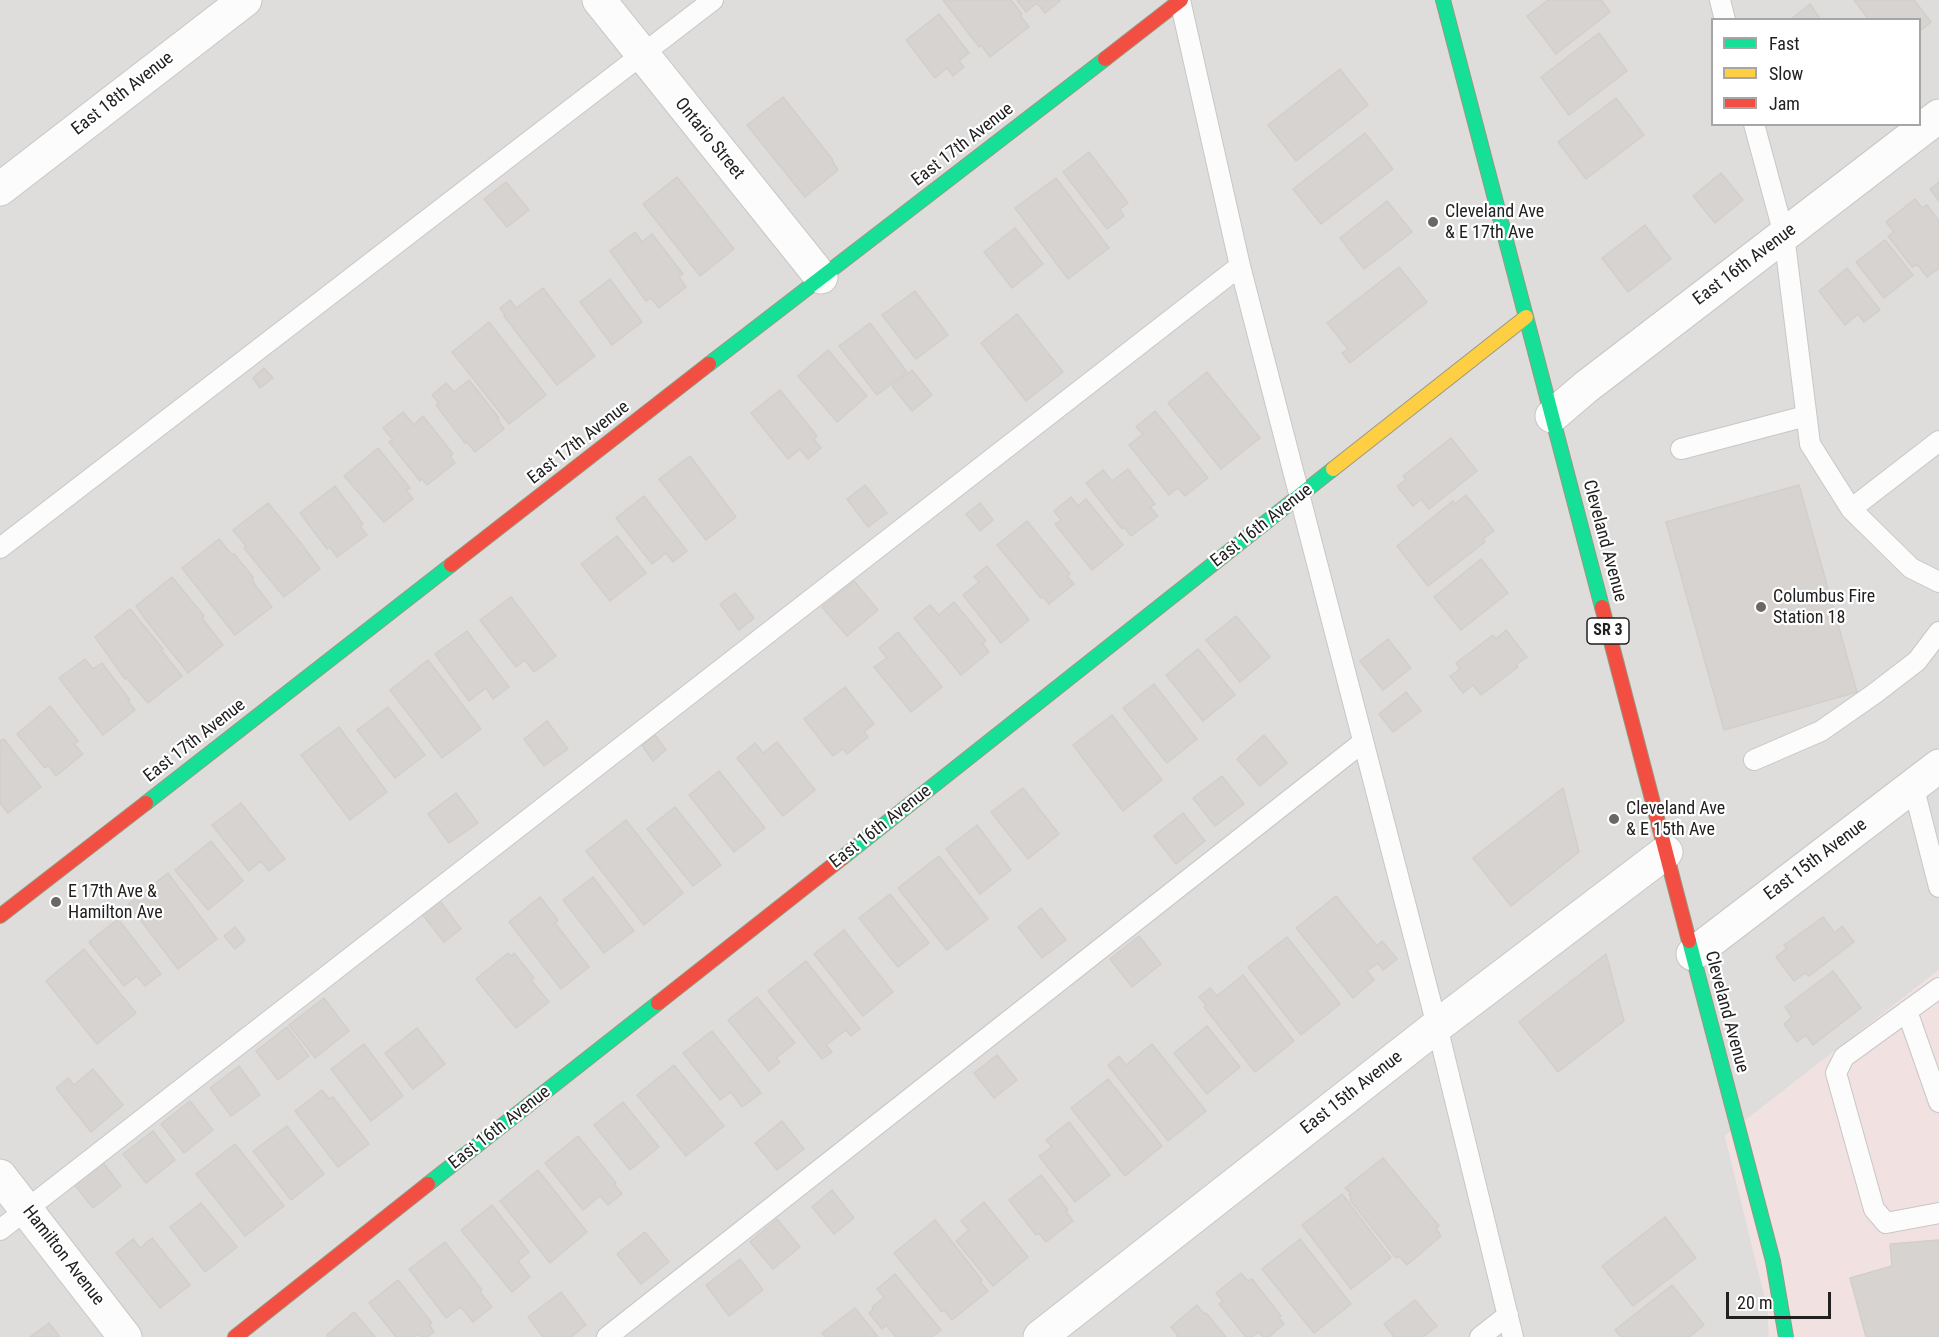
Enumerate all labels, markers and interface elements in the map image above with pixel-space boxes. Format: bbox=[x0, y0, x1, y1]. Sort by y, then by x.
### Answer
legend bbox=[1711, 18, 1921, 126]
text: Fast bbox=[1769, 33, 1800, 54]
street label: East 18th Avenue bbox=[68, 48, 178, 140]
text: Slow bbox=[1769, 63, 1803, 84]
text: Jam bbox=[1769, 93, 1800, 114]
street label: Ontario Street bbox=[670, 94, 748, 184]
street label: East 17th Avenue bbox=[908, 99, 1018, 191]
place label: Cleveland Ave & E 17th Ave bbox=[1445, 201, 1544, 244]
marker: Cleveland Ave & E 17th Ave bbox=[1426, 215, 1440, 229]
street label: East 16th Avenue bbox=[1689, 219, 1801, 311]
street label: East 17th Avenue bbox=[524, 397, 634, 489]
street label: Cleveland Avenue bbox=[1577, 478, 1631, 604]
street label: East 16th Avenue bbox=[1207, 480, 1317, 572]
place label: Columbus Fire Station 18 bbox=[1773, 586, 1875, 628]
marker: Columbus Fire Station 18 bbox=[1754, 600, 1768, 614]
road number: SR 3 bbox=[1587, 618, 1629, 644]
street label: East 17th Avenue bbox=[140, 695, 250, 787]
street label: East 16th Avenue bbox=[826, 781, 936, 873]
place label: Cleveland Ave & E 15th Ave bbox=[1626, 798, 1725, 840]
marker: Cleveland Ave & E 15th Ave bbox=[1607, 812, 1621, 826]
street label: East 15th Avenue bbox=[1760, 814, 1872, 906]
place label: E 17th Ave & Hamilton Ave bbox=[68, 881, 163, 924]
marker: E 17th Ave & Hamilton Ave bbox=[49, 895, 63, 909]
street label: Cleveland Avenue bbox=[1699, 949, 1753, 1075]
street label: East 15th Avenue bbox=[1297, 1047, 1407, 1139]
street label: East 16th Avenue bbox=[445, 1082, 555, 1174]
street label: Hamilton Avenue bbox=[17, 1202, 109, 1310]
scale bar bbox=[1729, 1280, 1834, 1318]
text: 20 m bbox=[1737, 1292, 1772, 1313]

